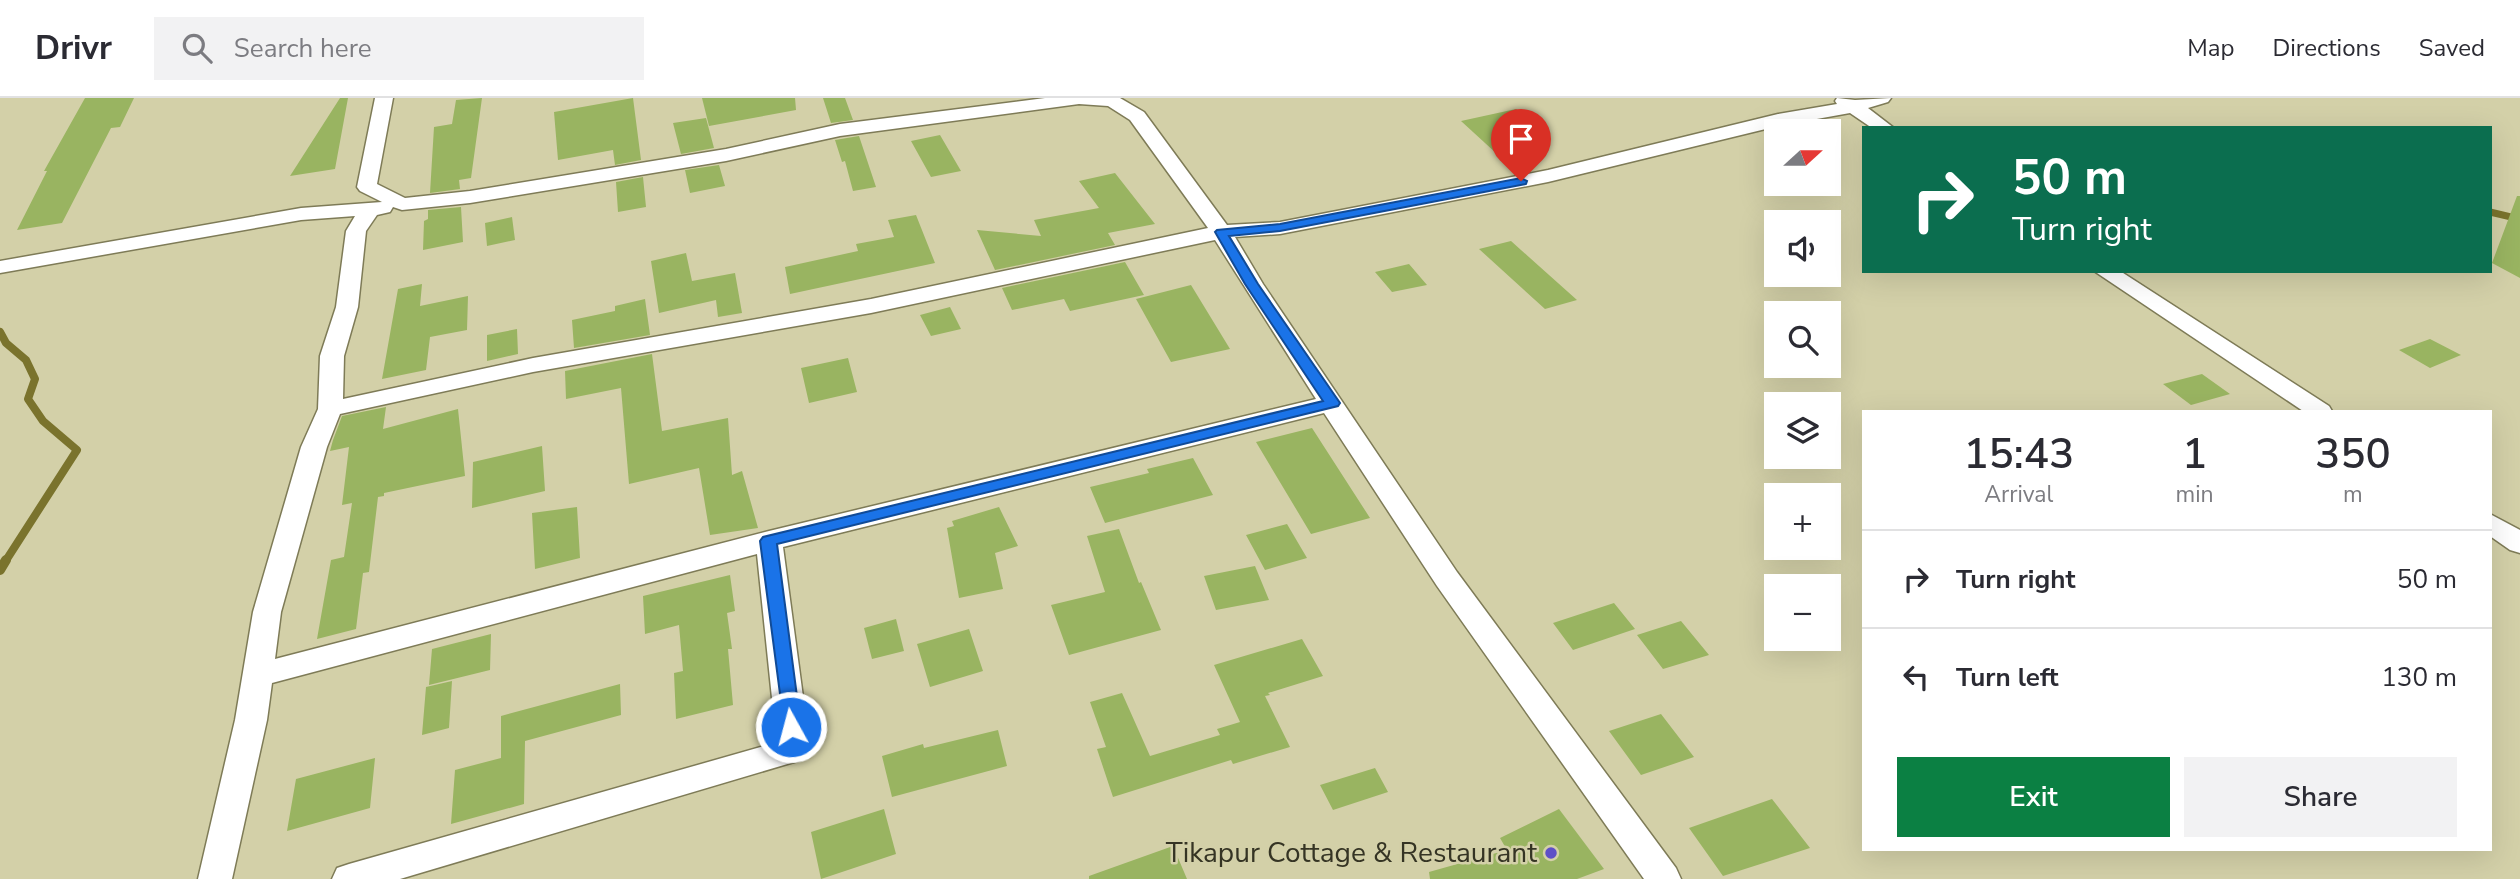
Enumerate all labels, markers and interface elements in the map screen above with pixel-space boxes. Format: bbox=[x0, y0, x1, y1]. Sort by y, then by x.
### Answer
search box bbox=[154, 17, 644, 80]
text: Drivr bbox=[35, 26, 112, 71]
icon: search bbox=[178, 29, 216, 67]
text: Search here bbox=[234, 31, 372, 66]
text: Map bbox=[2187, 32, 2234, 64]
text: Directions bbox=[2272, 32, 2381, 64]
text: Saved bbox=[2419, 32, 2485, 64]
pin bbox=[1491, 109, 1551, 181]
north arrow bbox=[1764, 119, 1841, 196]
map controls bbox=[1764, 119, 1841, 651]
icon: arrive bbox=[1502, 120, 1540, 158]
text: 50 m bbox=[2012, 144, 2127, 211]
icon: right bbox=[1897, 154, 1988, 245]
text: Turn right bbox=[2012, 208, 2152, 251]
button: sound bbox=[1764, 210, 1841, 287]
button: search bbox=[1764, 301, 1841, 378]
button: layers bbox=[1764, 392, 1841, 469]
text: 15:43 bbox=[1963, 426, 2074, 483]
text: 1 bbox=[2182, 426, 2207, 483]
text: 350 bbox=[2315, 426, 2391, 483]
text: Arrival bbox=[1984, 479, 2053, 510]
text: min bbox=[2176, 479, 2214, 510]
text: m bbox=[2343, 479, 2363, 510]
button: + bbox=[1764, 483, 1841, 560]
icon: right bbox=[1897, 560, 1935, 598]
text: Turn right bbox=[1956, 562, 2075, 597]
text: 50 m bbox=[2397, 562, 2457, 597]
button: − bbox=[1764, 574, 1841, 651]
icon: left bbox=[1897, 658, 1935, 696]
text: Turn left bbox=[1956, 660, 2059, 695]
text: 130 m bbox=[2381, 660, 2457, 695]
position arrow bbox=[754, 690, 828, 764]
button: Exit bbox=[1897, 757, 2170, 837]
button: Share bbox=[2184, 757, 2457, 837]
place label: Tikapur Cottage & Restaurant bbox=[1166, 834, 1537, 872]
marker: Tikapur Cottage & Restaurant bbox=[1543, 845, 1559, 861]

